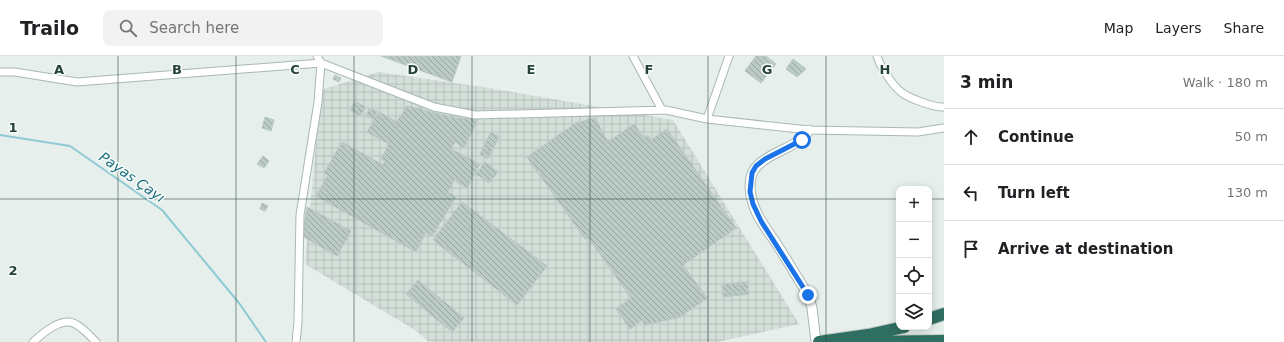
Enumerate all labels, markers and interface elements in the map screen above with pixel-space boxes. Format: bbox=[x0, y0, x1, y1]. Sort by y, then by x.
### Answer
search box bbox=[103, 10, 383, 46]
text: Trailo bbox=[20, 17, 79, 39]
icon: search bbox=[117, 17, 139, 39]
text: Search here bbox=[149, 19, 239, 37]
text: Map bbox=[1104, 20, 1133, 36]
text: Layers bbox=[1155, 20, 1202, 36]
text: Share bbox=[1224, 20, 1264, 36]
text: A bbox=[54, 62, 64, 77]
text: B bbox=[172, 62, 182, 77]
text: C bbox=[290, 62, 300, 77]
text: D bbox=[408, 62, 419, 77]
text: E bbox=[527, 62, 535, 77]
text: F bbox=[645, 62, 653, 77]
text: G bbox=[762, 62, 772, 77]
text: H bbox=[880, 62, 890, 77]
text: 3 min bbox=[960, 72, 1013, 92]
text: Walk · 180 m bbox=[1183, 75, 1268, 90]
text: 1 bbox=[8, 120, 18, 135]
icon: ahead bbox=[960, 126, 982, 148]
text: Continue bbox=[998, 128, 1074, 146]
text: 50 m bbox=[1235, 129, 1268, 144]
route start bbox=[793, 131, 811, 149]
water label: Payas Çayı bbox=[96, 149, 168, 205]
icon: left bbox=[960, 182, 982, 204]
text: Turn left bbox=[998, 184, 1070, 202]
text: 130 m bbox=[1226, 185, 1268, 200]
map controls bbox=[896, 186, 932, 330]
button: + bbox=[896, 186, 932, 222]
button: − bbox=[896, 222, 932, 258]
icon: arrive bbox=[960, 238, 982, 260]
text: Arrive at destination bbox=[998, 240, 1173, 258]
button: locate bbox=[896, 258, 932, 294]
text: 2 bbox=[8, 263, 18, 278]
route end bbox=[799, 286, 817, 304]
button: layers bbox=[896, 294, 932, 330]

